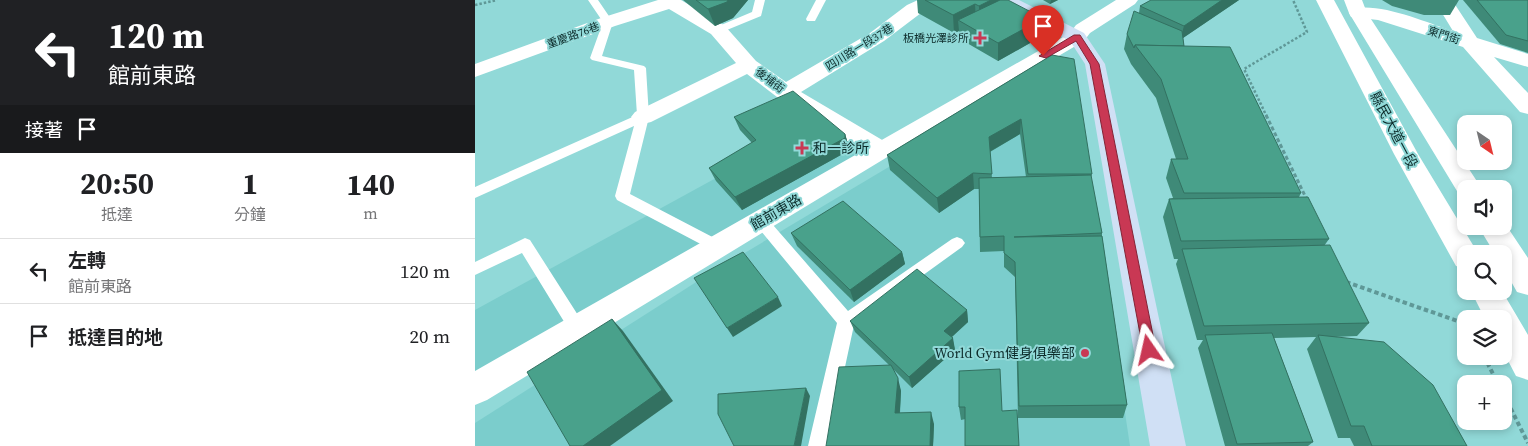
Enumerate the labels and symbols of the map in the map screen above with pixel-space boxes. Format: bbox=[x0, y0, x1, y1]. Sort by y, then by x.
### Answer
pin bbox=[1022, 5, 1064, 56]
street label: 重慶路76巷 bbox=[545, 19, 602, 52]
street label: 四川路一段37巷 bbox=[823, 21, 896, 74]
street label: 東門街 bbox=[1426, 23, 1462, 48]
place label: 板橋光澤診所 bbox=[903, 31, 969, 46]
marker: 板橋光澤診所 bbox=[973, 31, 987, 45]
street label: 後埔街 bbox=[752, 64, 787, 96]
street label: 縣民大道一段 bbox=[1365, 88, 1423, 172]
north arrow bbox=[1457, 115, 1513, 170]
place label: 和一診所 bbox=[813, 138, 869, 158]
marker: 和一診所 bbox=[795, 141, 809, 155]
street label: 館前東路 bbox=[747, 189, 805, 235]
position arrow bbox=[1122, 323, 1174, 375]
place label: World Gym健身俱樂部 bbox=[934, 343, 1075, 363]
marker: World Gym健身俱樂部 bbox=[1079, 347, 1091, 359]

